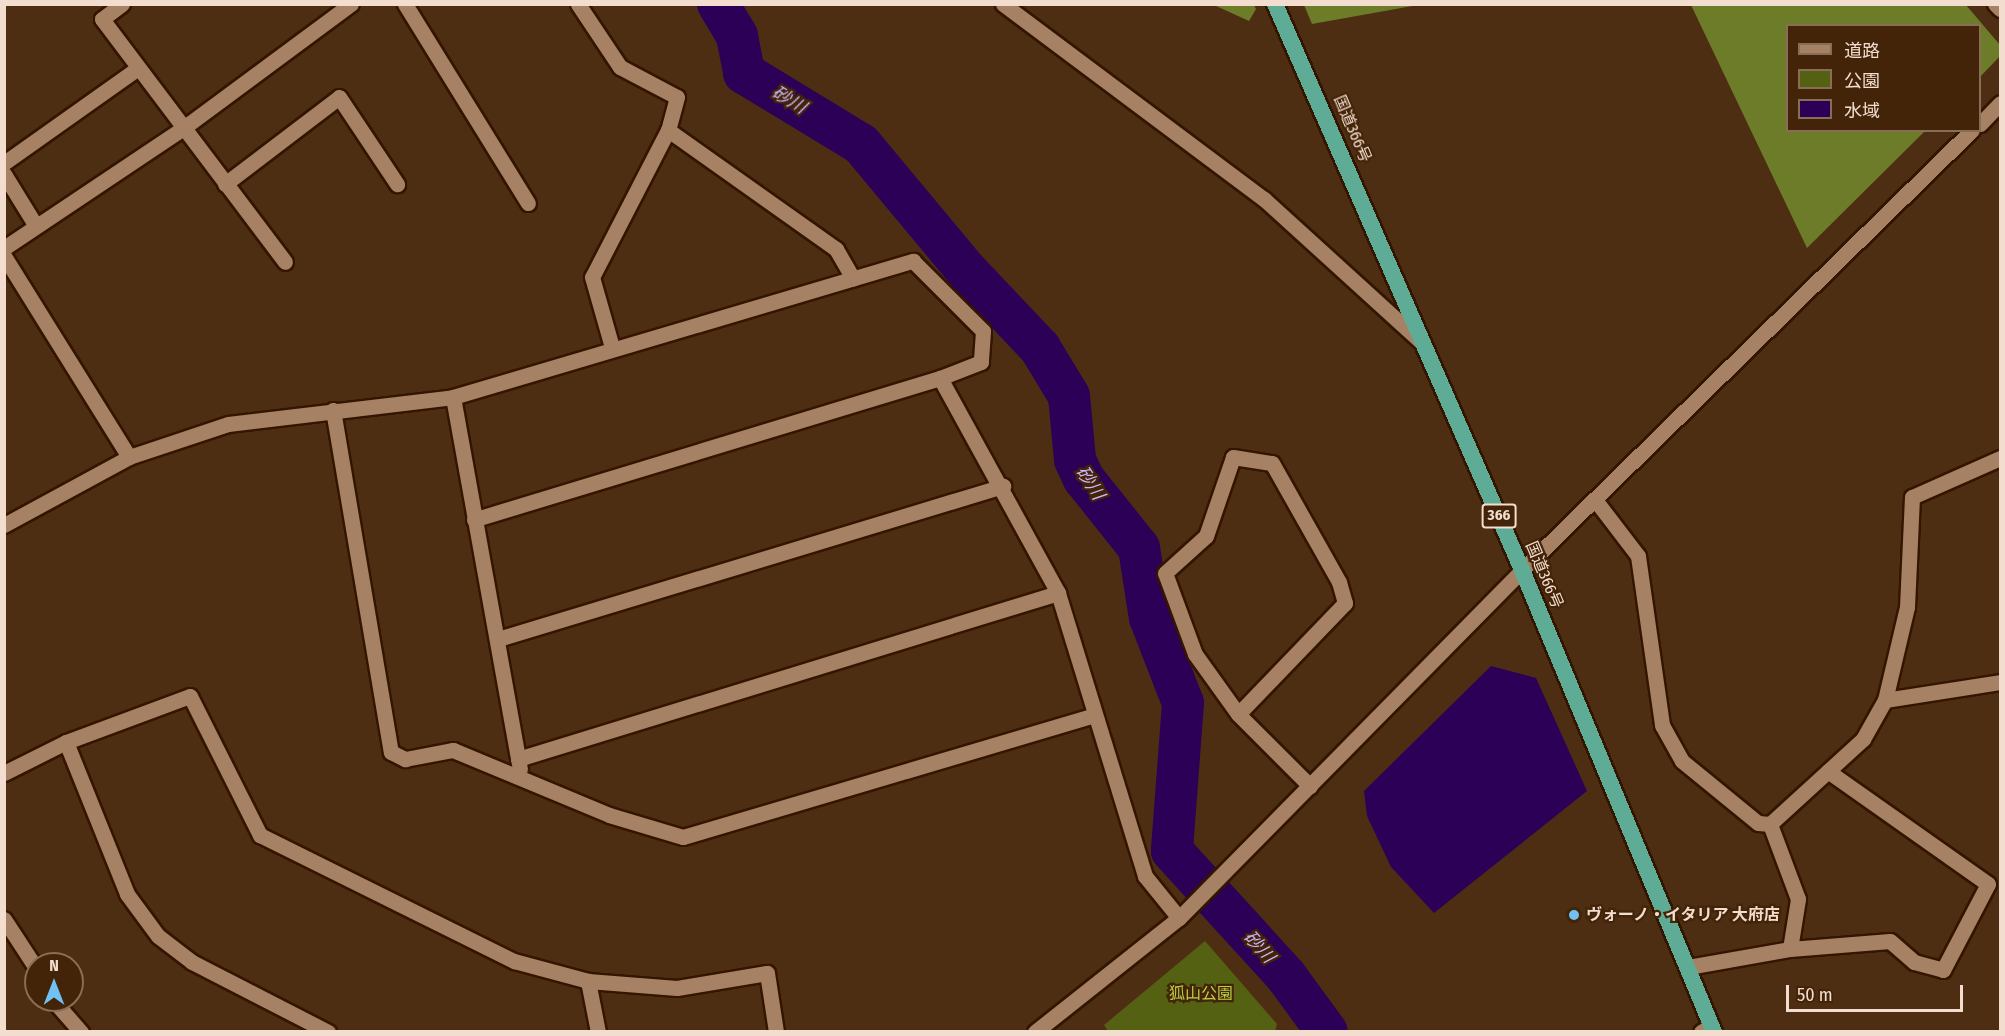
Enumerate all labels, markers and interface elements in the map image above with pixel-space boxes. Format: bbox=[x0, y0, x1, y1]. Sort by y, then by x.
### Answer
legend bbox=[1786, 24, 1981, 132]
text: 道路 bbox=[1844, 40, 1880, 62]
text: 公園 bbox=[1844, 70, 1880, 92]
water label: 砂川 bbox=[768, 81, 810, 119]
street label: 国道366号 bbox=[1329, 93, 1375, 165]
text: 水域 bbox=[1844, 100, 1880, 122]
water label: 砂川 bbox=[1071, 462, 1109, 504]
road number: 366 bbox=[1481, 504, 1517, 528]
street label: 国道366号 bbox=[1521, 539, 1567, 611]
place label: ヴォーノ・イタリア 大府店 bbox=[1586, 905, 1781, 925]
marker: ヴォーノ・イタリア 大府店 bbox=[1567, 908, 1581, 922]
water label: 砂川 bbox=[1239, 926, 1279, 968]
north arrow bbox=[24, 952, 84, 1012]
text: N bbox=[49, 956, 59, 975]
scale bar bbox=[1789, 973, 1966, 1011]
park label: 狐山公園 bbox=[1169, 984, 1233, 1004]
text: 50 m bbox=[1797, 984, 1833, 1006]

